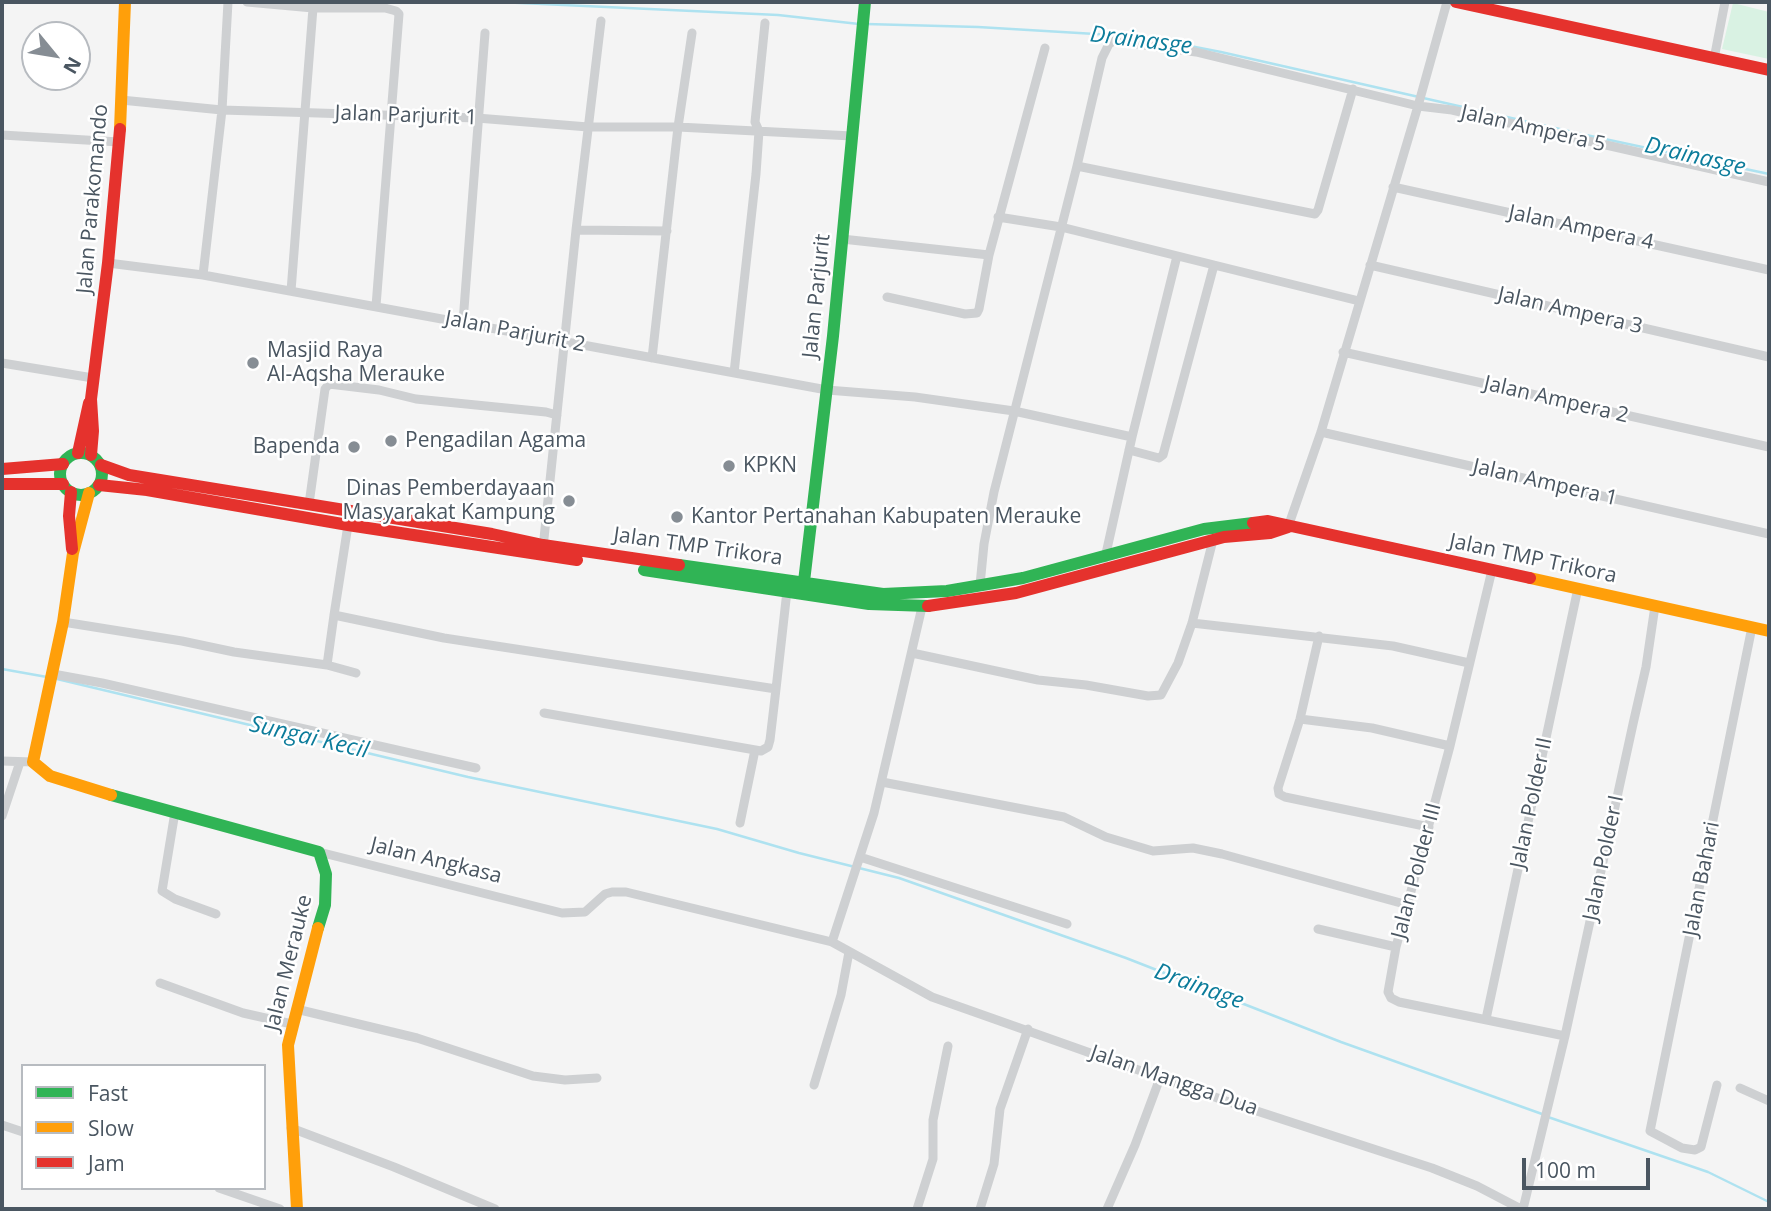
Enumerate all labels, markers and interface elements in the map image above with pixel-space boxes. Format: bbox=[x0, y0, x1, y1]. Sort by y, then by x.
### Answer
north arrow bbox=[21, 21, 91, 91]
water label: Drainasge bbox=[1088, 21, 1194, 61]
text: N bbox=[57, 52, 88, 79]
street label: Jalan Ampera 5 bbox=[1458, 100, 1608, 158]
street label: Jalan Parjurit 1 bbox=[334, 101, 478, 131]
street label: Jalan Parakomando bbox=[72, 103, 114, 295]
water label: Drainasge bbox=[1642, 132, 1748, 182]
street label: Jalan Ampera 4 bbox=[1506, 200, 1656, 256]
street label: Jalan Parjurit bbox=[798, 233, 836, 359]
street label: Jalan Ampera 3 bbox=[1495, 282, 1645, 340]
street label: Jalan Parjurit 2 bbox=[443, 306, 587, 358]
place label: Masjid Raya Al-Aqsha Merauke bbox=[267, 338, 445, 388]
marker: Masjid Raya Al-Aqsha Merauke bbox=[245, 355, 261, 371]
street label: Jalan Ampera 2 bbox=[1481, 371, 1631, 429]
place label: Pengadilan Agama bbox=[405, 428, 586, 454]
marker: Pengadilan Agama bbox=[383, 433, 399, 449]
place label: Bapenda bbox=[253, 434, 340, 460]
marker: Bapenda bbox=[346, 439, 362, 455]
place label: KPKN bbox=[743, 453, 797, 479]
street label: Jalan Ampera 1 bbox=[1470, 454, 1620, 512]
marker: KPKN bbox=[721, 458, 737, 474]
place label: Dinas Pemberdayaan Masyarakat Kampung bbox=[342, 476, 555, 526]
marker: Dinas Pemberdayaan Masyarakat Kampung bbox=[561, 493, 577, 509]
place label: Kantor Pertanahan Kabupaten Merauke bbox=[691, 504, 1081, 530]
marker: Kantor Pertanahan Kabupaten Merauke bbox=[669, 509, 685, 525]
street label: Jalan TMP Trikora bbox=[612, 523, 784, 571]
street label: Jalan TMP Trikora bbox=[1447, 529, 1619, 589]
water label: Sungai Kecil bbox=[247, 711, 371, 765]
street label: Jalan Polder II bbox=[1506, 735, 1558, 871]
street label: Jalan Polder I bbox=[1578, 793, 1630, 923]
street label: Jalan Polder III bbox=[1387, 800, 1447, 942]
street label: Jalan Bahari bbox=[1679, 820, 1725, 938]
street label: Jalan Angkasa bbox=[368, 832, 504, 890]
street label: Jalan Merauke bbox=[260, 892, 318, 1034]
water label: Drainage bbox=[1151, 958, 1247, 1016]
street label: Jalan Mangga Dua bbox=[1087, 1040, 1261, 1122]
legend bbox=[21, 1064, 266, 1190]
text: Fast bbox=[88, 1079, 128, 1107]
text: Slow bbox=[88, 1114, 134, 1142]
scale bar bbox=[1526, 1144, 1654, 1188]
text: Jam bbox=[88, 1149, 125, 1177]
text: 100 m bbox=[1535, 1156, 1596, 1184]

